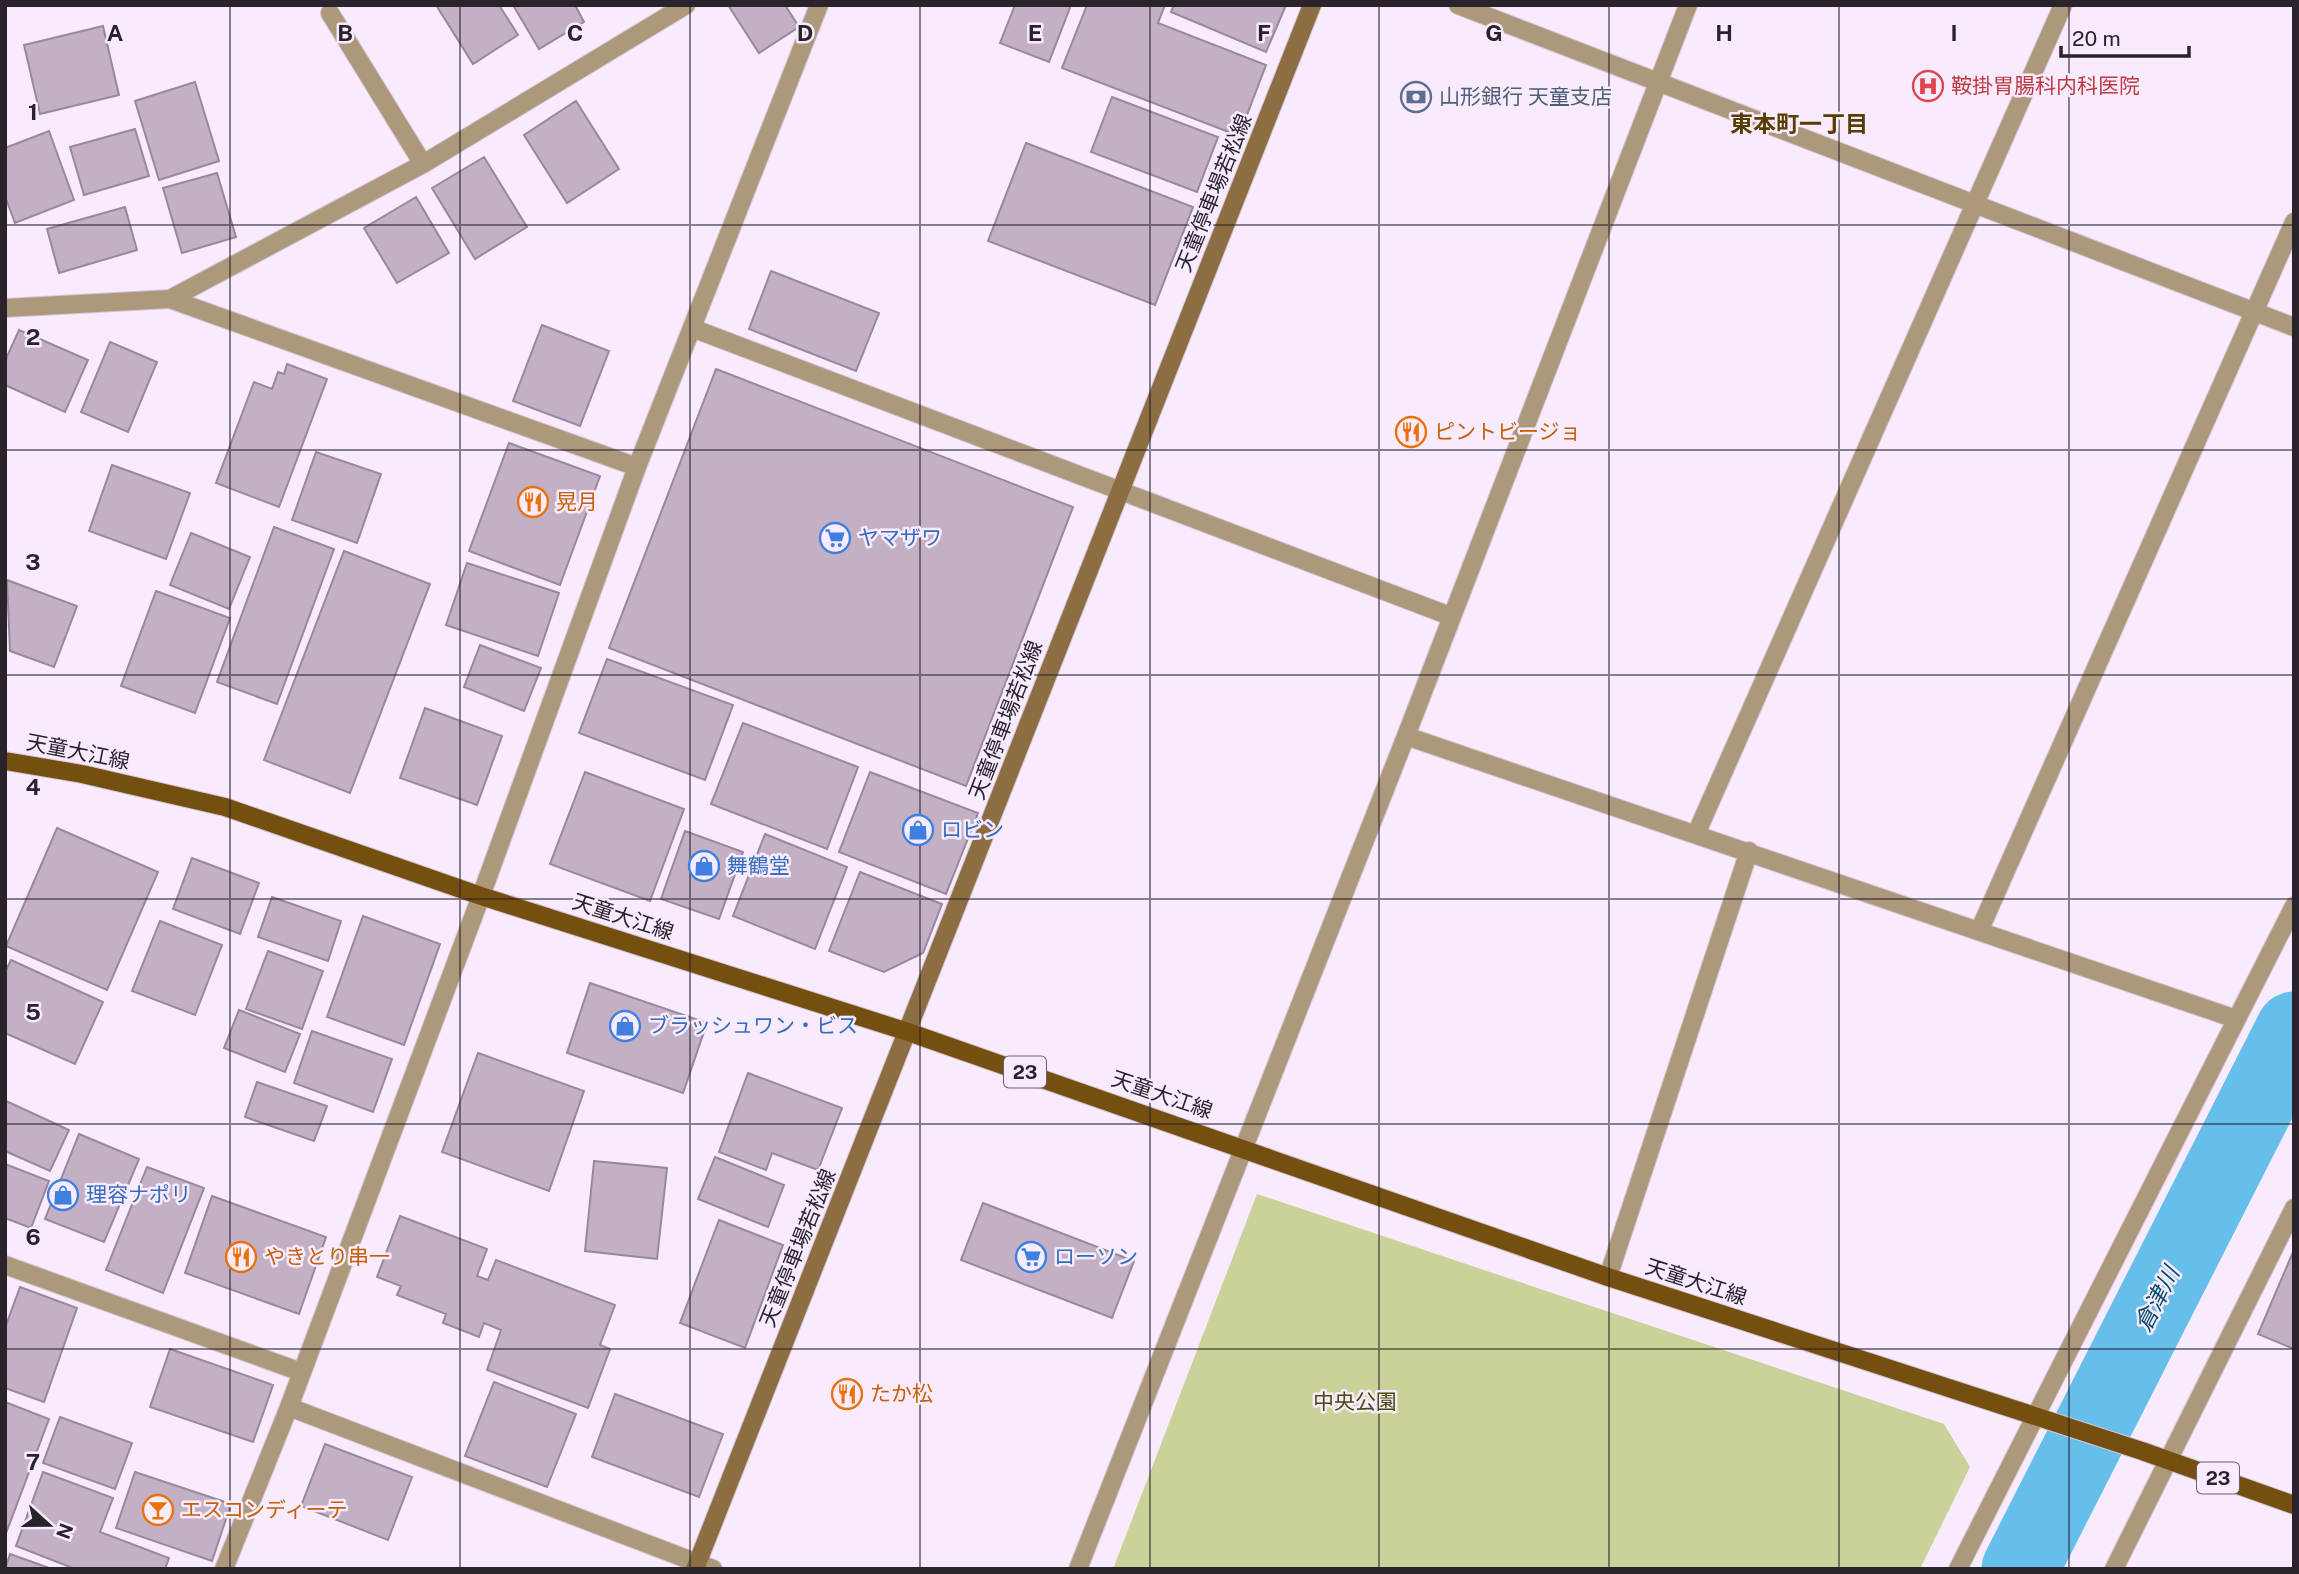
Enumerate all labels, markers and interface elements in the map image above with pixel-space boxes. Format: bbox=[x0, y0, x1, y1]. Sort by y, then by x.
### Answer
scale bar bbox=[2061, 14, 2189, 58]
text: A bbox=[107, 19, 124, 46]
text: B bbox=[337, 19, 353, 46]
text: C bbox=[567, 19, 583, 46]
text: D bbox=[797, 19, 813, 46]
text: E bbox=[1028, 19, 1042, 46]
text: F bbox=[1257, 19, 1271, 46]
text: G bbox=[1485, 19, 1503, 46]
text: H bbox=[1715, 19, 1733, 46]
text: I bbox=[1950, 19, 1958, 46]
text: 20 m bbox=[2072, 26, 2121, 51]
hospital icon: 鞍掛胃腸科内科医院 bbox=[1911, 69, 1945, 103]
place label: 鞍掛胃腸科内科医院 bbox=[1951, 73, 2140, 98]
bank icon: 山形銀行 天童支店 bbox=[1399, 80, 1433, 114]
place label: 山形銀行 天童支店 bbox=[1439, 84, 1612, 109]
text: 1 bbox=[28, 98, 38, 125]
street label: 天童停車場若松線 bbox=[1170, 110, 1257, 275]
district label: 東本町一丁目 bbox=[1730, 110, 1868, 137]
text: 2 bbox=[26, 323, 40, 350]
restaurant icon: ピントビージョ bbox=[1394, 415, 1428, 449]
place label: ピントビージョ bbox=[1434, 419, 1581, 444]
restaurant icon: 晃月 bbox=[516, 485, 550, 519]
place label: 晃月 bbox=[556, 489, 598, 514]
supermarket icon: ヤマザワ bbox=[818, 521, 852, 555]
place label: ヤマザワ bbox=[858, 525, 942, 550]
text: 3 bbox=[25, 548, 41, 575]
street label: 天童停車場若松線 bbox=[964, 637, 1047, 803]
street label: 天童大江線 bbox=[24, 729, 132, 774]
text: 4 bbox=[25, 773, 41, 800]
shop icon: ロビン bbox=[901, 813, 935, 847]
place label: ロビン bbox=[941, 817, 1004, 842]
shop icon: 舞鶴堂 bbox=[687, 849, 721, 883]
place label: 舞鶴堂 bbox=[727, 853, 790, 878]
street label: 天童大江線 bbox=[569, 888, 677, 945]
text: 5 bbox=[25, 998, 41, 1025]
shop icon: ブラッシュワン・ビス bbox=[608, 1009, 642, 1043]
place label: ブラッシュワン・ビス bbox=[648, 1013, 858, 1038]
road number: 23 bbox=[1004, 1056, 1046, 1088]
street label: 天童大江線 bbox=[1108, 1066, 1216, 1123]
street label: 天童停車場若松線 bbox=[754, 1165, 841, 1330]
shop icon: 理容ナポリ bbox=[46, 1178, 80, 1212]
place label: 理容ナポリ bbox=[86, 1182, 191, 1207]
text: 6 bbox=[25, 1223, 41, 1250]
restaurant icon: やきとり串一 bbox=[224, 1240, 258, 1274]
supermarket icon: ローソン bbox=[1014, 1240, 1048, 1274]
place label: やきとり串一 bbox=[264, 1244, 390, 1269]
place label: ローソン bbox=[1054, 1244, 1138, 1269]
street label: 天童大江線 bbox=[1642, 1253, 1750, 1310]
water label: 倉津川 bbox=[2129, 1259, 2186, 1336]
restaurant icon: たか松 bbox=[830, 1377, 864, 1411]
place label: たか松 bbox=[870, 1381, 933, 1406]
park label: 中央公園 bbox=[1313, 1389, 1397, 1414]
text: 7 bbox=[26, 1448, 40, 1475]
road number: 23 bbox=[2197, 1462, 2239, 1494]
north arrow bbox=[14, 1490, 84, 1560]
bar icon: エスコンディーテ bbox=[141, 1493, 175, 1527]
place label: エスコンディーテ bbox=[181, 1497, 348, 1522]
text: N bbox=[52, 1520, 78, 1542]

